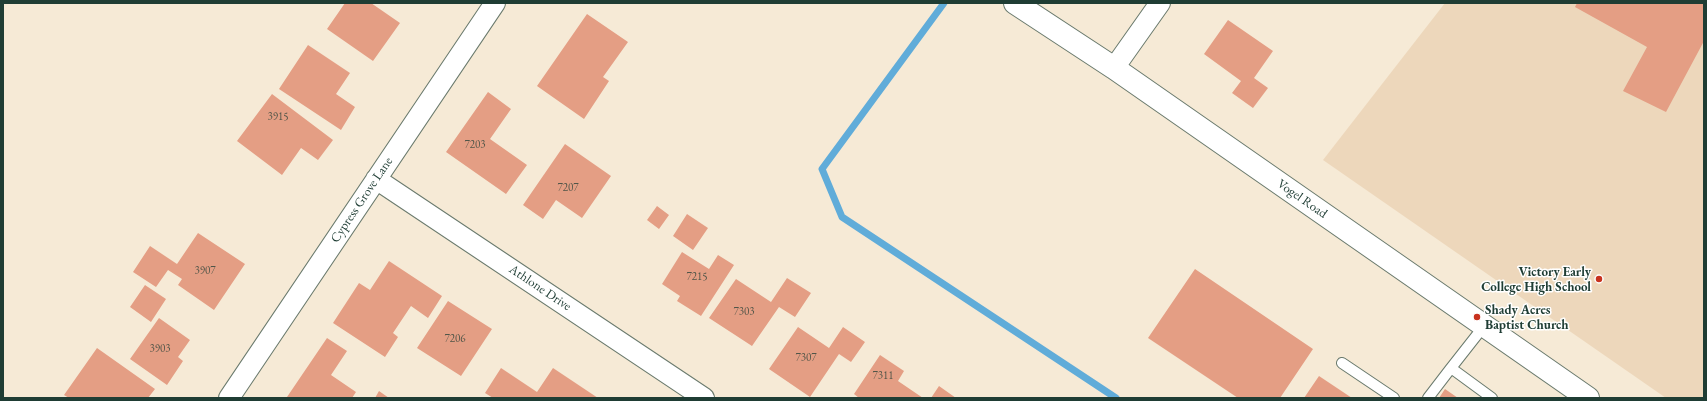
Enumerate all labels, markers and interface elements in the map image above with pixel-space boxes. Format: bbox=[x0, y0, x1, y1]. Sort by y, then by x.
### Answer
house number: 3915 bbox=[267, 110, 289, 124]
house number: 7203 bbox=[464, 138, 486, 152]
street label: Cypress Grove Lane bbox=[328, 154, 396, 246]
street label: Vogel Road bbox=[1274, 176, 1330, 222]
house number: 7207 bbox=[557, 181, 579, 195]
street label: Athlone Drive bbox=[506, 262, 574, 314]
house number: 3907 bbox=[194, 264, 216, 278]
place label: Victory Early College High School bbox=[1481, 264, 1591, 295]
house number: 7215 bbox=[686, 270, 708, 284]
marker: Victory Early College High School bbox=[1594, 274, 1604, 284]
place label: Shady Acres Baptist Church bbox=[1485, 302, 1569, 333]
house number: 7303 bbox=[733, 305, 755, 319]
marker: Shady Acres Baptist Church bbox=[1472, 312, 1482, 322]
house number: 7206 bbox=[444, 332, 466, 346]
house number: 3903 bbox=[149, 342, 171, 356]
house number: 7307 bbox=[795, 351, 817, 365]
house number: 7311 bbox=[872, 369, 894, 383]

